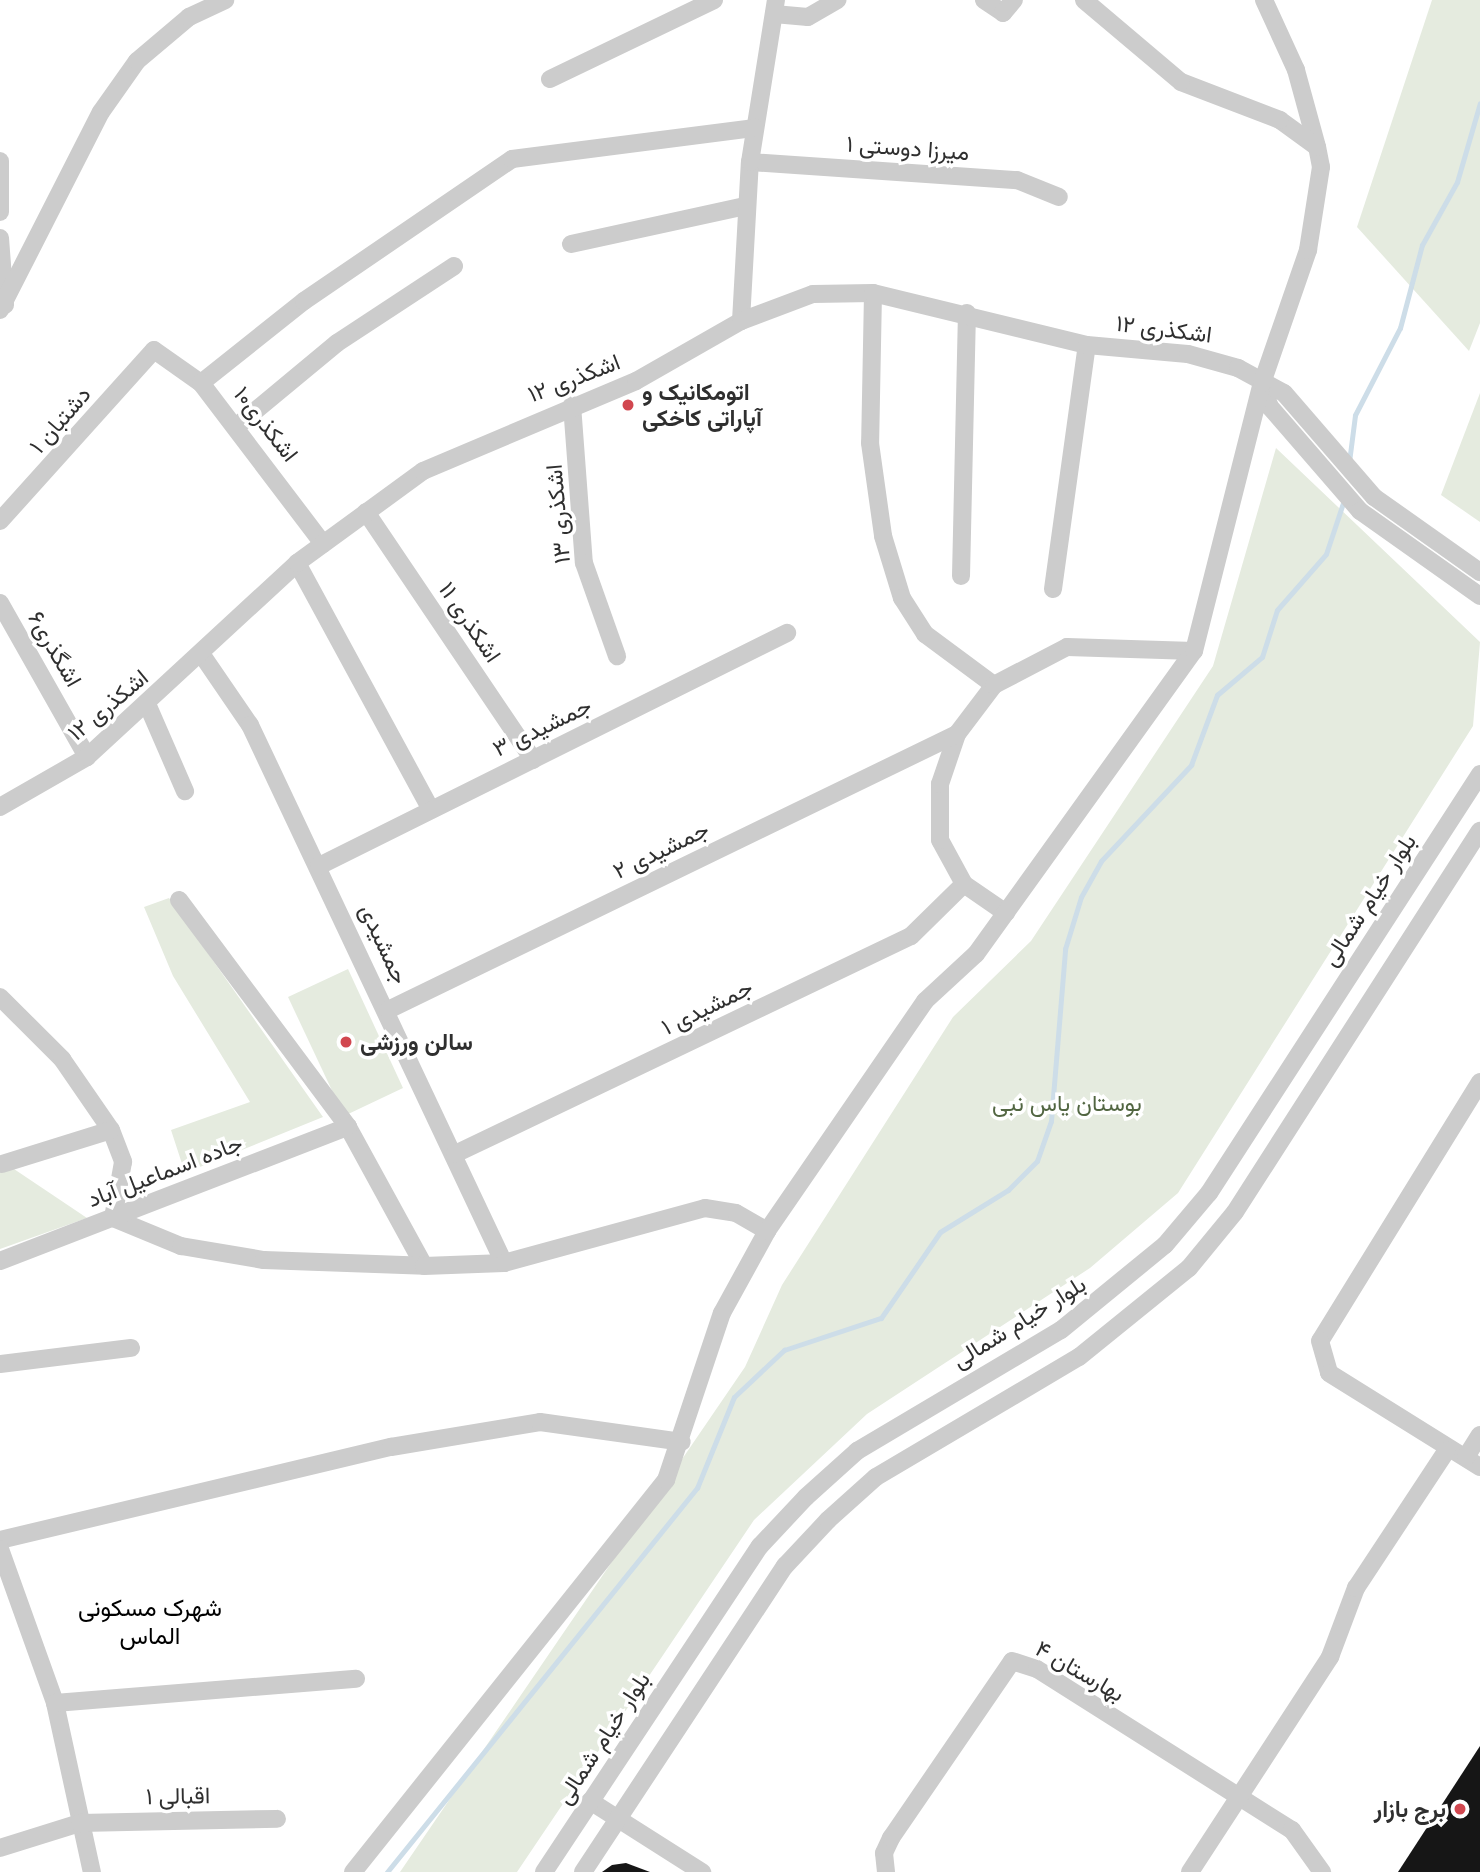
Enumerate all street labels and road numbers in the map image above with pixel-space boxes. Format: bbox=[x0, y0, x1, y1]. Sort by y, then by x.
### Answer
street label: میرزا دوستی ۱ bbox=[846, 130, 970, 166]
street label: اشکذری ۱۲ bbox=[1114, 309, 1214, 349]
street label: اشکذری ۱۲ bbox=[524, 348, 624, 408]
street label: دشتبان ۱ bbox=[23, 381, 97, 459]
street label: اشکذری۱۰ bbox=[228, 381, 304, 467]
street label: اشکذری ۱۳ bbox=[540, 463, 576, 565]
street label: اشکذری ۱۱ bbox=[433, 577, 507, 667]
street label: اشگذری۶ bbox=[22, 606, 88, 692]
street label: اشکذری ۱۲ bbox=[62, 663, 154, 747]
street label: جمشیدی ۳ bbox=[488, 691, 596, 763]
street label: جمشیدی ۲ bbox=[609, 815, 713, 885]
street label: بلوار خیام شمالی bbox=[1316, 829, 1422, 971]
street label: جمشیدی bbox=[354, 900, 414, 988]
street label: جمشیدی ۱ bbox=[657, 973, 757, 1041]
street label: جاده اسماعیل آباد bbox=[84, 1129, 246, 1213]
street label: بلوار خیام شمالی bbox=[947, 1270, 1091, 1374]
street label: بهارستان ۴ bbox=[1031, 1635, 1129, 1707]
street label: بلوار خیام شمالی bbox=[550, 1667, 656, 1809]
street label: اقبالی ۱ bbox=[146, 1782, 210, 1810]

